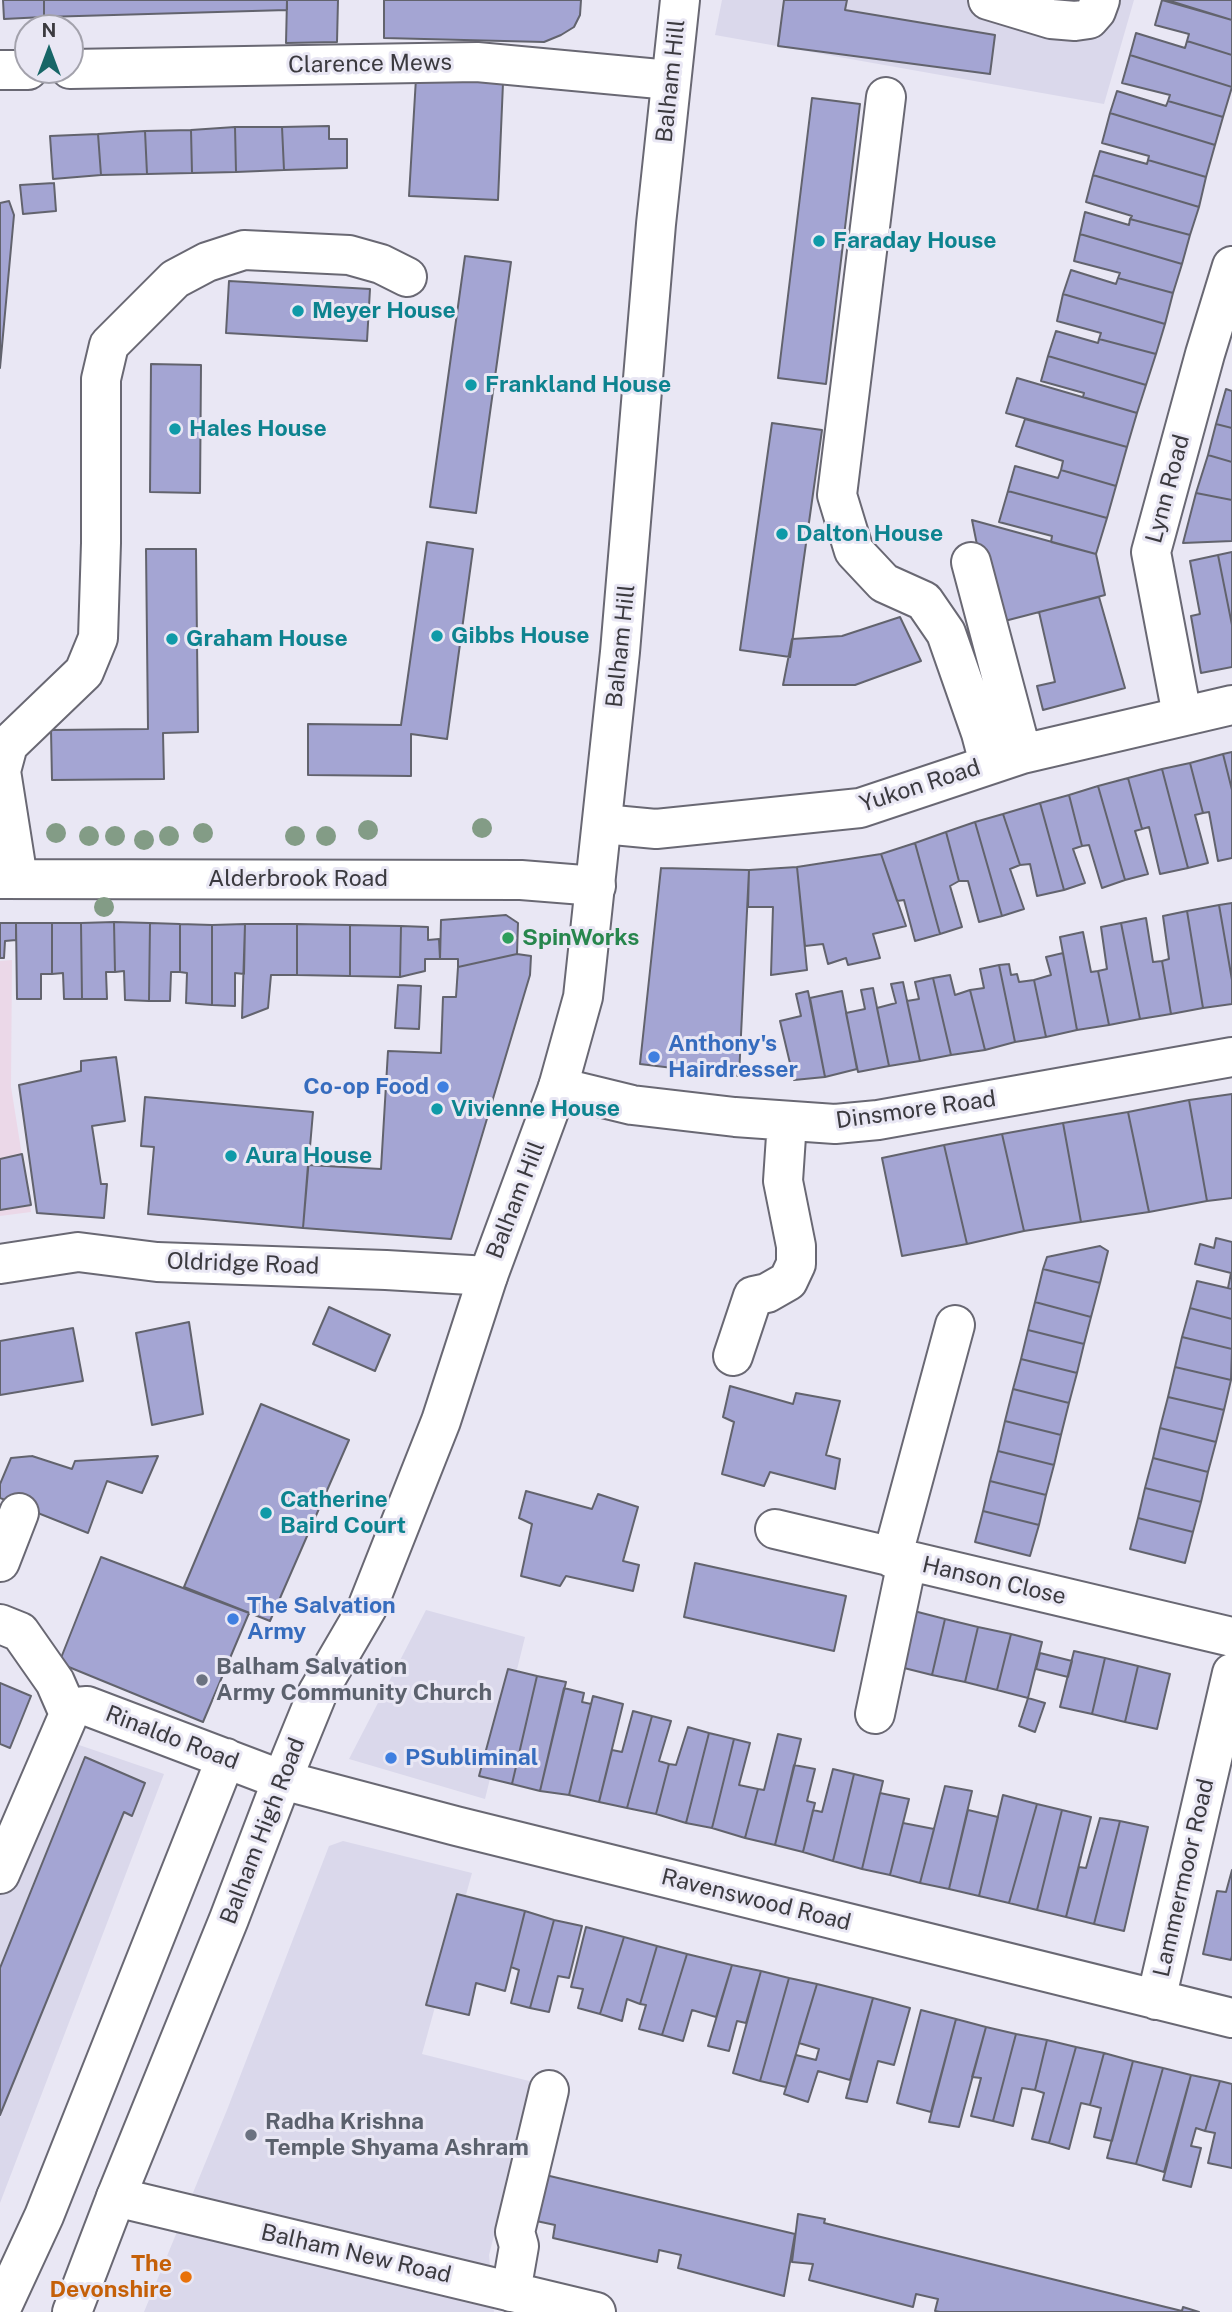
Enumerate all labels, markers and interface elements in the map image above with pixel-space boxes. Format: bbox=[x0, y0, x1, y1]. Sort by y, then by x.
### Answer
north arrow bbox=[14, 14, 84, 84]
street label: Balham Hill bbox=[651, 18, 691, 144]
text: N bbox=[42, 19, 56, 41]
street label: Clarence Mews bbox=[288, 49, 452, 79]
place label: Faraday House bbox=[833, 227, 997, 255]
marker: Faraday House bbox=[811, 233, 827, 249]
place label: Meyer House bbox=[312, 297, 456, 325]
marker: Meyer House bbox=[290, 303, 306, 319]
place label: Frankland House bbox=[485, 371, 671, 399]
marker: Frankland House bbox=[463, 377, 479, 393]
place label: Hales House bbox=[189, 415, 327, 443]
marker: Hales House bbox=[167, 421, 183, 437]
street label: Lynn Road bbox=[1140, 432, 1196, 546]
place label: Dalton House bbox=[796, 520, 943, 548]
marker: Dalton House bbox=[774, 526, 790, 542]
street label: Balham Hill bbox=[601, 583, 641, 709]
place label: Gibbs House bbox=[451, 622, 590, 650]
place label: Graham House bbox=[186, 625, 348, 653]
marker: Gibbs House bbox=[429, 628, 445, 644]
marker: Graham House bbox=[164, 631, 180, 647]
street label: Yukon Road bbox=[856, 754, 984, 818]
street label: Alderbrook Road bbox=[208, 865, 388, 893]
place label: SpinWorks bbox=[522, 924, 639, 952]
marker: SpinWorks bbox=[500, 930, 516, 946]
place label: Anthony's Hairdresser bbox=[668, 1030, 798, 1084]
marker: Anthony's Hairdresser bbox=[646, 1049, 662, 1065]
place label: Co-op Food bbox=[303, 1073, 429, 1101]
marker: Co-op Food bbox=[435, 1079, 451, 1095]
street label: Dinsmore Road bbox=[834, 1085, 998, 1135]
place label: Vivienne House bbox=[451, 1095, 620, 1123]
marker: Vivienne House bbox=[429, 1101, 445, 1117]
street label: Balham Hill bbox=[481, 1137, 551, 1263]
place label: Aura House bbox=[245, 1142, 372, 1170]
marker: Aura House bbox=[223, 1148, 239, 1164]
street label: Oldridge Road bbox=[166, 1248, 320, 1280]
place label: Catherine Baird Court bbox=[280, 1486, 406, 1540]
marker: Catherine Baird Court bbox=[258, 1505, 274, 1521]
street label: Hanson Close bbox=[919, 1551, 1069, 1611]
place label: The Salvation Army bbox=[247, 1592, 396, 1646]
marker: The Salvation Army bbox=[225, 1611, 241, 1627]
place label: Balham Salvation Army Community Church bbox=[216, 1653, 492, 1707]
marker: Balham Salvation Army Community Church bbox=[194, 1672, 210, 1688]
street label: Rinaldo Road bbox=[102, 1700, 242, 1776]
street label: Balham High Road bbox=[215, 1734, 311, 1928]
place label: PSubliminal bbox=[405, 1744, 538, 1772]
marker: PSubliminal bbox=[383, 1750, 399, 1766]
street label: Lammermoor Road bbox=[1148, 1776, 1220, 1980]
street label: Ravenswood Road bbox=[658, 1863, 854, 1937]
place label: Radha Krishna Temple Shyama Ashram bbox=[265, 2108, 529, 2162]
marker: Radha Krishna Temple Shyama Ashram bbox=[243, 2127, 259, 2143]
street label: Balham New Road bbox=[258, 2219, 454, 2289]
place label: The Devonshire bbox=[49, 2250, 172, 2304]
marker: The Devonshire bbox=[178, 2269, 194, 2285]

